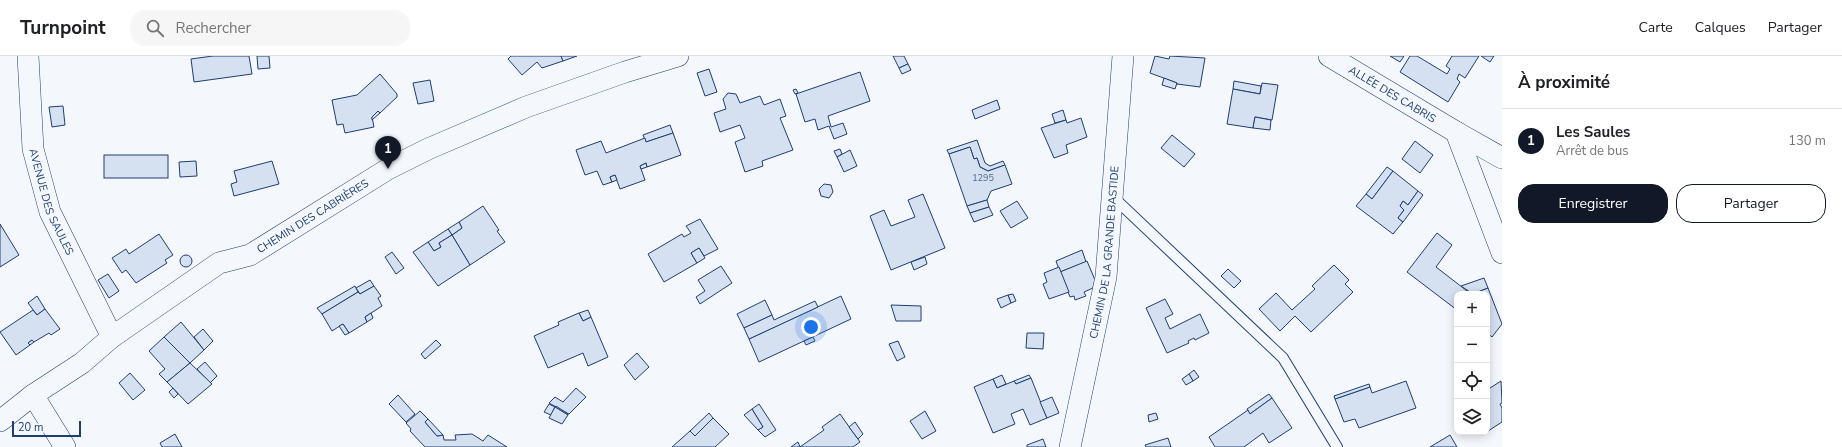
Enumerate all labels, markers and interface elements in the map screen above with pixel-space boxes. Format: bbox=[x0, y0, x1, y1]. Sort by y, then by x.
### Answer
search box bbox=[130, 10, 410, 46]
text: Turnpoint bbox=[20, 15, 106, 41]
icon: search bbox=[144, 17, 166, 39]
text: Rechercher bbox=[176, 18, 251, 38]
text: Carte bbox=[1639, 18, 1673, 37]
text: Calques bbox=[1695, 18, 1746, 37]
text: Partager bbox=[1768, 18, 1822, 37]
street label: ALLÉE DES CABRIS bbox=[1346, 62, 1439, 127]
text: À proximité bbox=[1518, 71, 1610, 94]
text: Les Saules bbox=[1556, 122, 1630, 142]
text: 1 bbox=[1527, 132, 1535, 150]
text: 130 m bbox=[1788, 132, 1826, 150]
pin: 1 bbox=[375, 136, 401, 169]
text: Arrêt de bus bbox=[1556, 142, 1628, 160]
street label: AVENUE DES SAULES bbox=[25, 147, 77, 258]
street label: CHEMIN DE LA GRANDE BASTIDE bbox=[1086, 165, 1123, 340]
house number: 1295 bbox=[972, 172, 994, 184]
street label: CHEMIN DES CABRIÈRES bbox=[254, 176, 372, 257]
button: Enregistrer bbox=[1518, 184, 1668, 223]
button: Partager bbox=[1676, 184, 1826, 223]
map controls bbox=[1454, 291, 1490, 435]
button: + bbox=[1454, 291, 1490, 327]
your location bbox=[801, 317, 821, 337]
button: − bbox=[1454, 327, 1490, 363]
button: locate bbox=[1454, 363, 1490, 399]
button: layers bbox=[1454, 399, 1490, 435]
scale bar bbox=[12, 419, 81, 438]
text: 20 m bbox=[18, 420, 43, 435]

